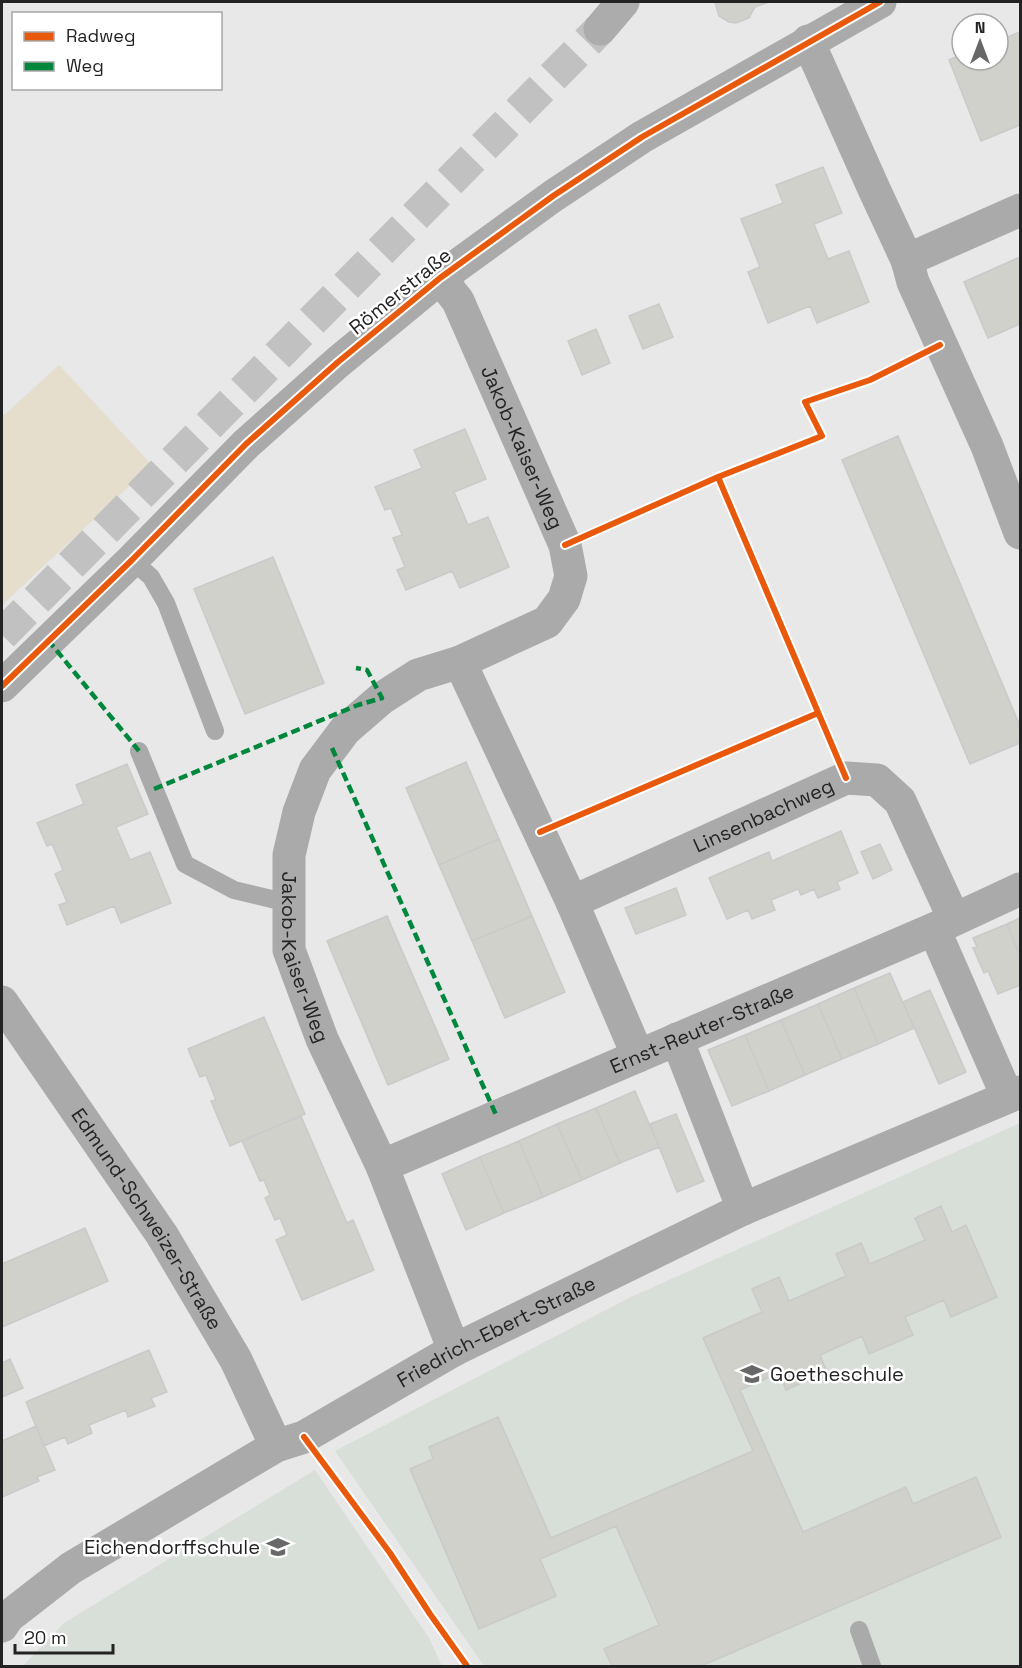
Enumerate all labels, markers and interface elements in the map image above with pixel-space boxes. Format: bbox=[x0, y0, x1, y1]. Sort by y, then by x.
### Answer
legend bbox=[12, 12, 222, 90]
north arrow bbox=[950, 12, 1010, 72]
text: N bbox=[975, 17, 985, 38]
text: Radweg bbox=[66, 24, 136, 47]
text: Weg bbox=[66, 54, 104, 77]
street label: Römerstraße bbox=[344, 242, 456, 340]
street label: Jakob-Kaiser-Weg bbox=[475, 361, 569, 533]
street label: Linsenbachweg bbox=[689, 772, 838, 858]
street label: Jakob-Kaiser-Weg bbox=[276, 872, 335, 1046]
street label: Ernst-Reuter-Straße bbox=[606, 978, 798, 1080]
street label: Edmund-Schweizer-Straße bbox=[66, 1103, 228, 1335]
street label: Friedrich-Ebert-Straße bbox=[392, 1270, 600, 1393]
school or university icon: Goetheschule bbox=[739, 1361, 765, 1387]
place label: Goetheschule bbox=[770, 1361, 904, 1387]
place label: Eichendorffschule bbox=[84, 1534, 260, 1560]
school or university icon: Eichendorffschule bbox=[265, 1534, 291, 1560]
scale bar bbox=[15, 1617, 112, 1655]
text: 20 m bbox=[24, 1626, 67, 1649]

